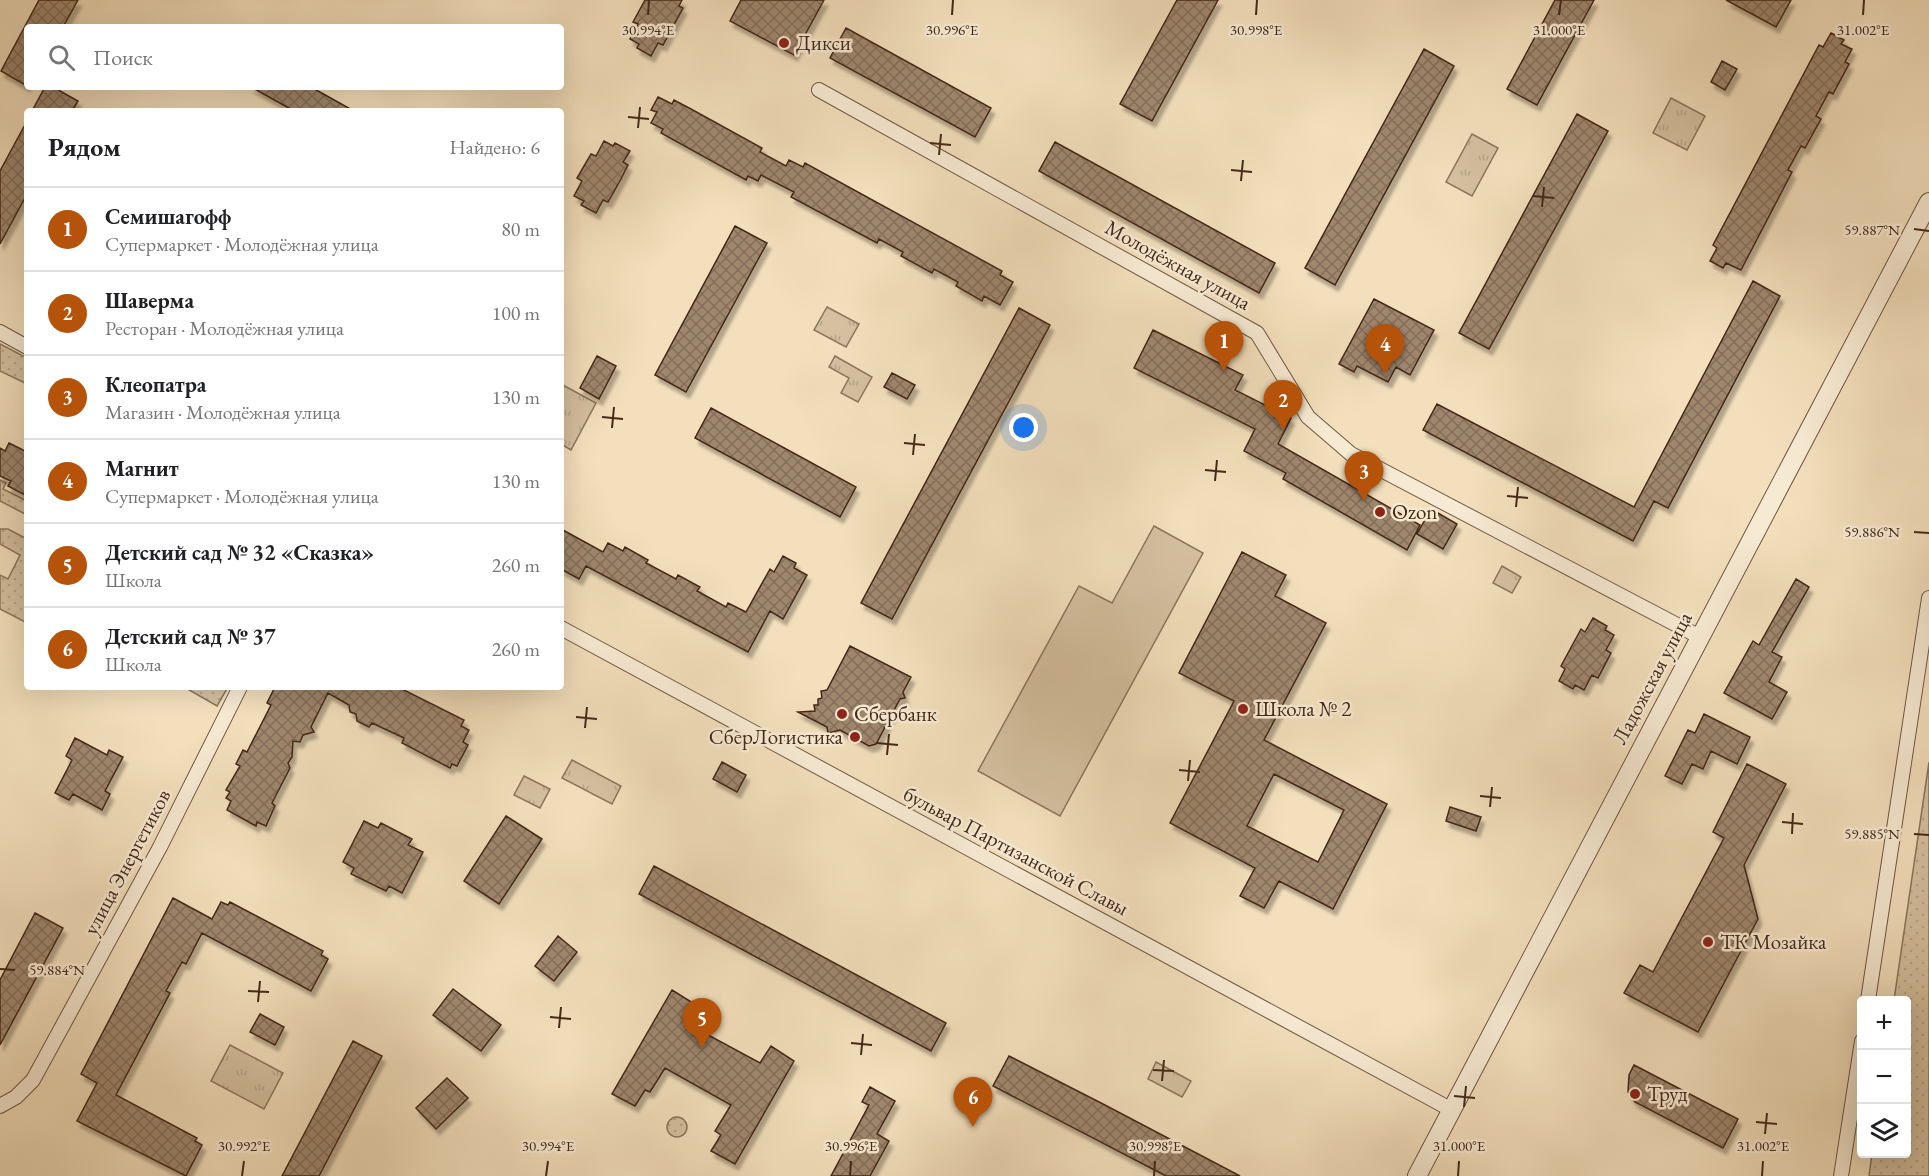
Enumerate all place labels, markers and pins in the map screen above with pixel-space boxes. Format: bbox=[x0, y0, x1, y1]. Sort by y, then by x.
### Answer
place label: Дикси bbox=[796, 29, 851, 56]
marker: Дикси bbox=[777, 36, 791, 50]
pin: 1 bbox=[1204, 322, 1244, 371]
pin: 4 bbox=[1366, 324, 1404, 374]
pin: 2 bbox=[1264, 380, 1302, 430]
pin: 3 bbox=[1344, 452, 1384, 501]
place label: Ozon bbox=[1392, 498, 1437, 525]
marker: Ozon bbox=[1373, 505, 1387, 519]
place label: Школа № 2 bbox=[1255, 695, 1351, 722]
place label: Сбербанк bbox=[854, 700, 937, 727]
marker: Школа № 2 bbox=[1236, 702, 1250, 716]
marker: Сбербанк bbox=[835, 707, 849, 721]
place label: СберЛогистика bbox=[709, 723, 844, 750]
marker: СберЛогистика bbox=[848, 730, 862, 744]
place label: ТК Мозайка bbox=[1720, 928, 1827, 955]
marker: ТК Мозайка bbox=[1701, 935, 1715, 949]
pin: 5 bbox=[682, 998, 722, 1048]
pin: 6 bbox=[954, 1078, 992, 1127]
place label: Труд bbox=[1647, 1080, 1688, 1107]
marker: Труд bbox=[1628, 1087, 1642, 1101]

